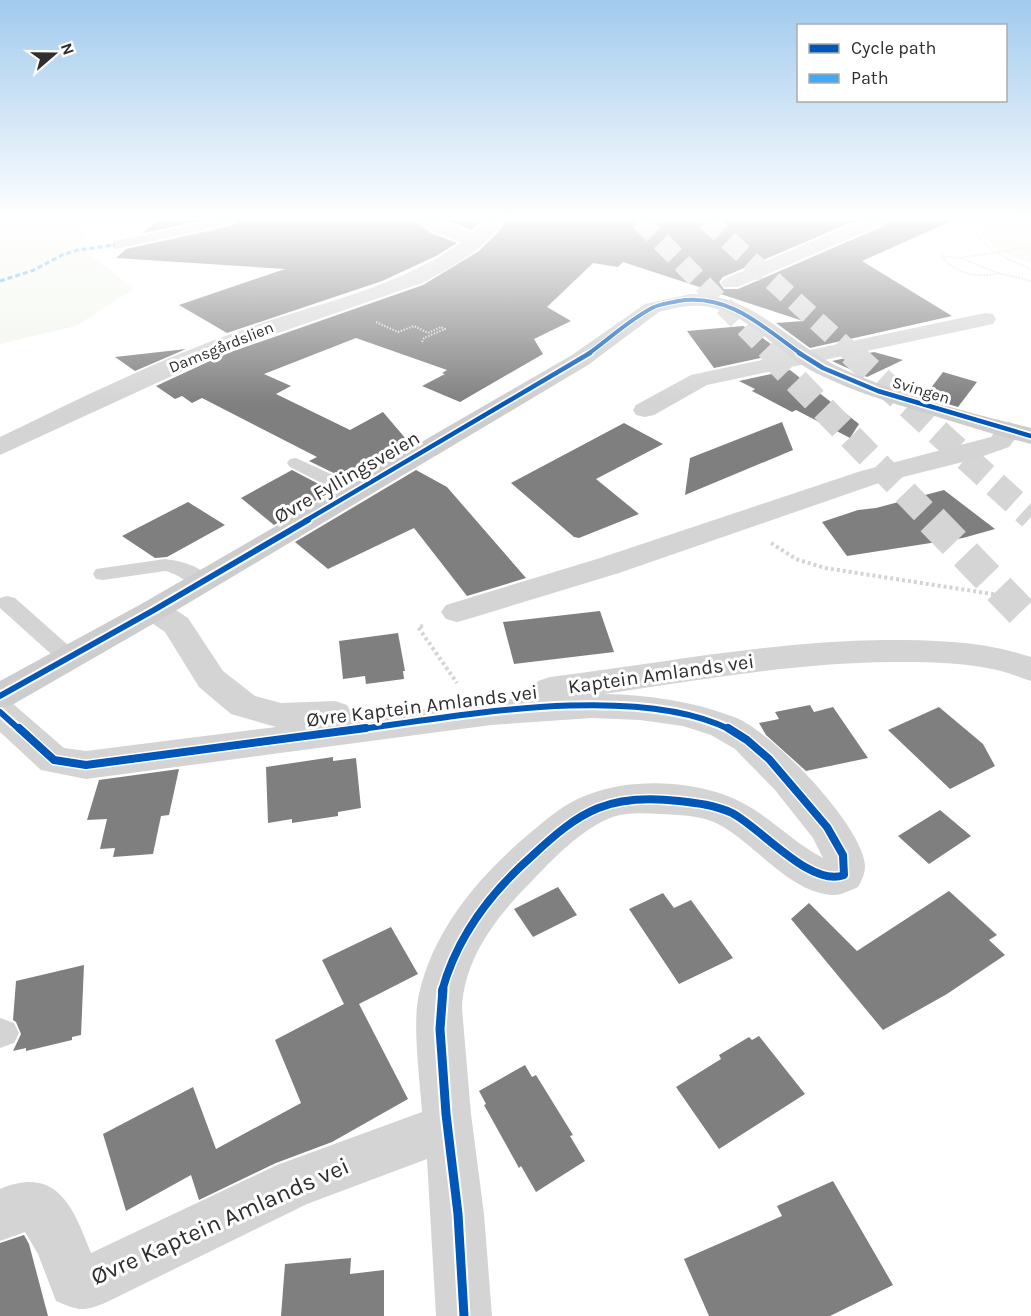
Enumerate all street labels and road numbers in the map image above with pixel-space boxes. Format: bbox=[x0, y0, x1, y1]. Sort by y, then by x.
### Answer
street label: Damsgårdslien bbox=[166, 317, 276, 377]
street label: Svingen bbox=[890, 372, 952, 408]
street label: Øvre Fyllingsveien bbox=[270, 426, 424, 528]
street label: Kaptein Amlands vei bbox=[566, 650, 756, 698]
street label: Øvre Kaptein Amlands vei bbox=[305, 680, 539, 732]
street label: Øvre Kaptein Amlands vei bbox=[87, 1151, 353, 1291]

